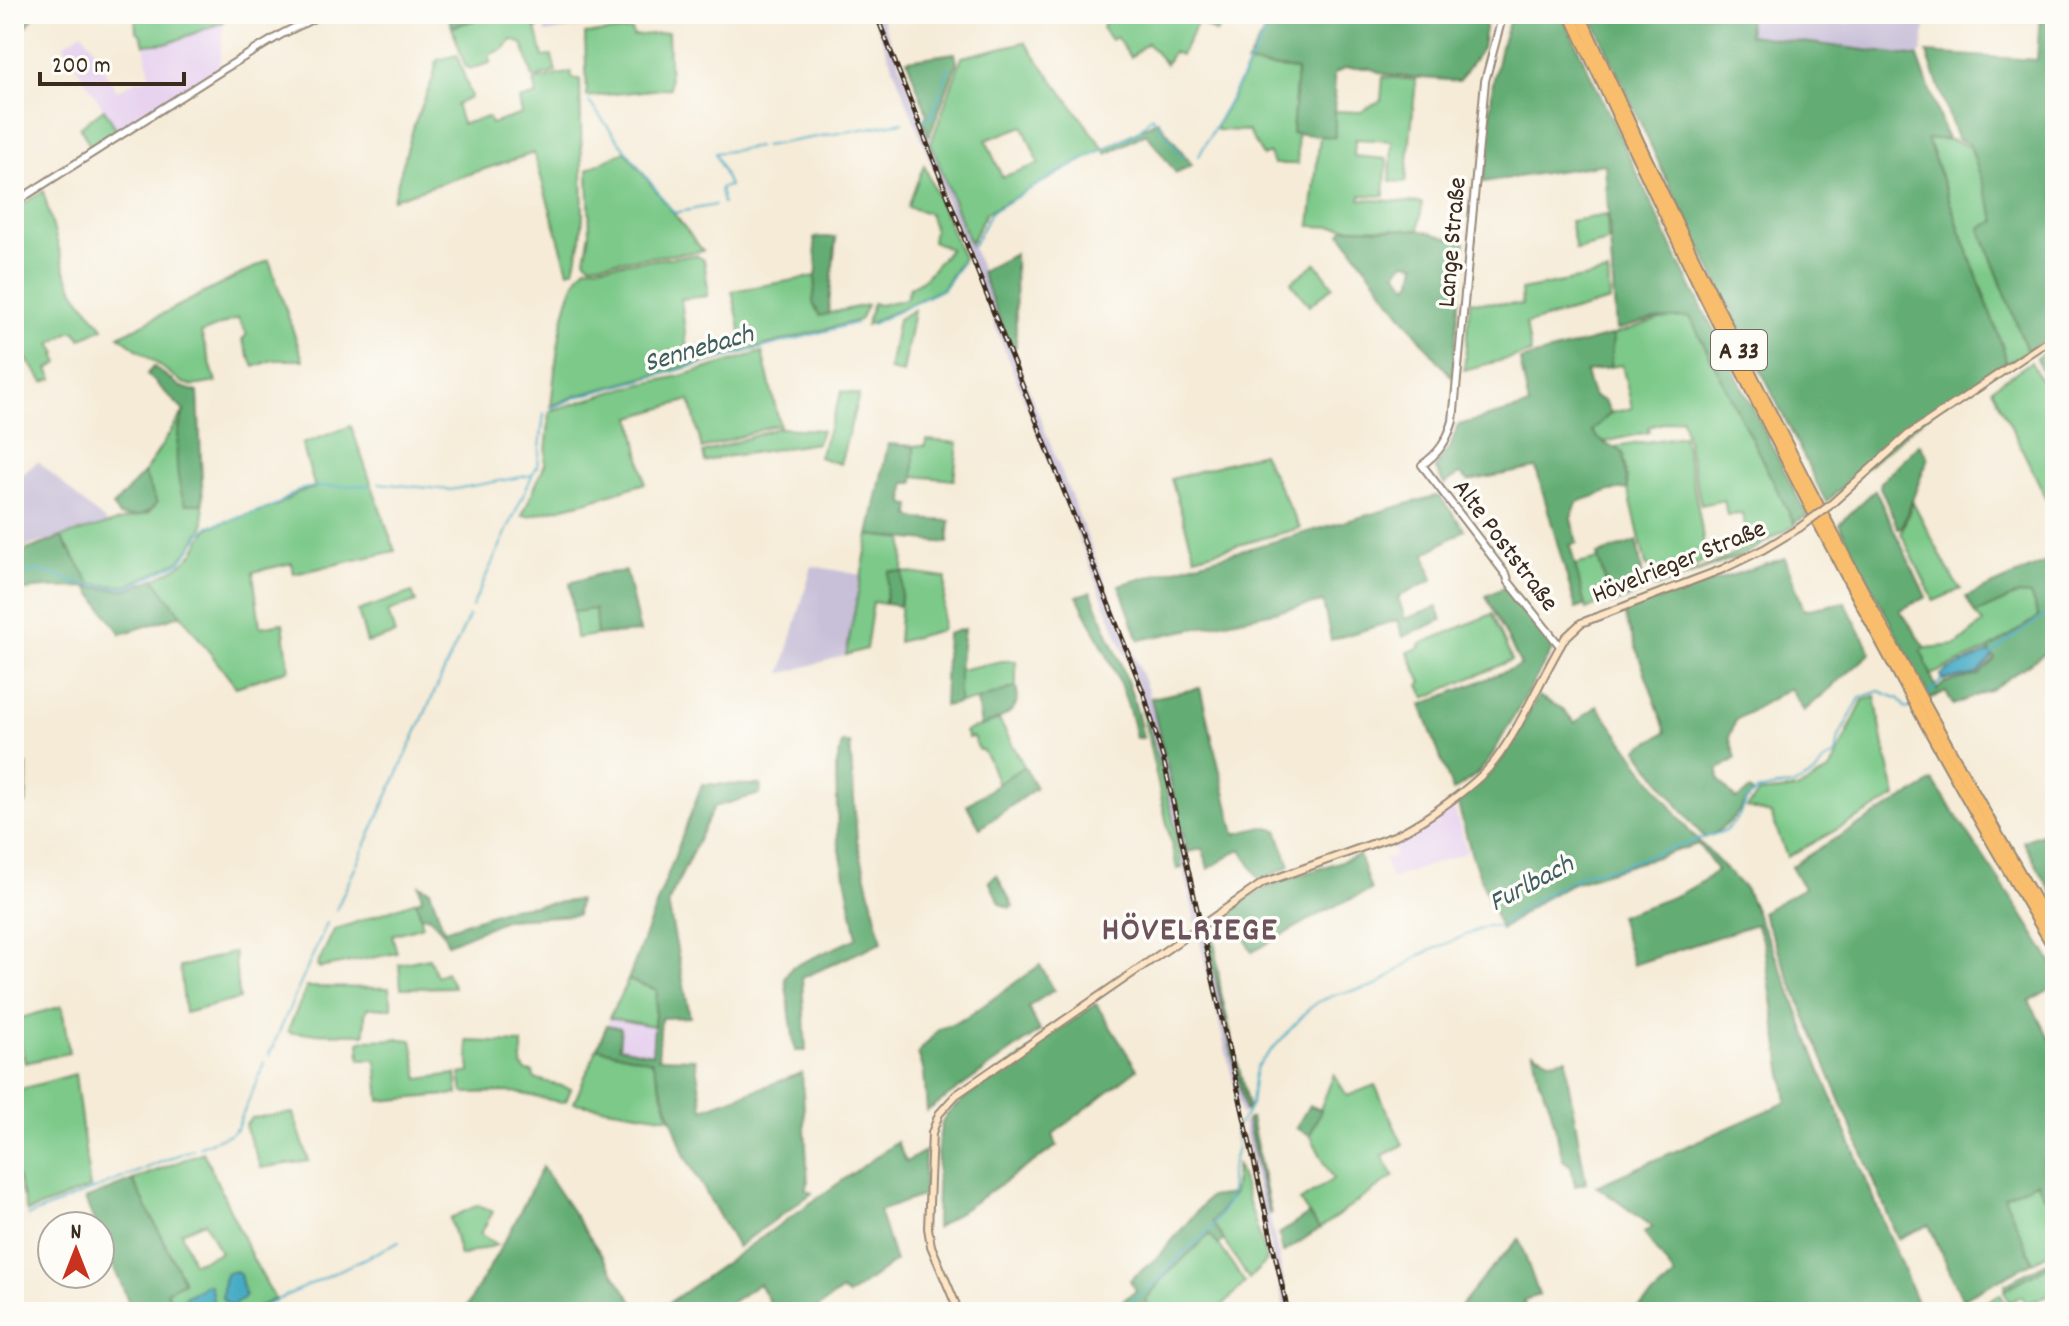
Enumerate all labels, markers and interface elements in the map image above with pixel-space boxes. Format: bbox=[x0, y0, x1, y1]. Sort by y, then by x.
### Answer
scale bar bbox=[40, 36, 184, 86]
text: 200 m bbox=[52, 50, 111, 84]
street label: Lange Straße bbox=[1429, 176, 1478, 309]
water label: Sennebach bbox=[640, 316, 760, 385]
road number: A 33 bbox=[1711, 330, 1767, 370]
street label: Alte Poststraße bbox=[1442, 472, 1566, 620]
street label: Hövelrieger Straße bbox=[1587, 512, 1772, 615]
water label: Furlbach bbox=[1483, 846, 1583, 924]
district label: HÖVELRIEGE bbox=[1102, 908, 1278, 957]
north arrow bbox=[36, 1210, 116, 1290]
text: N bbox=[71, 1218, 82, 1249]

